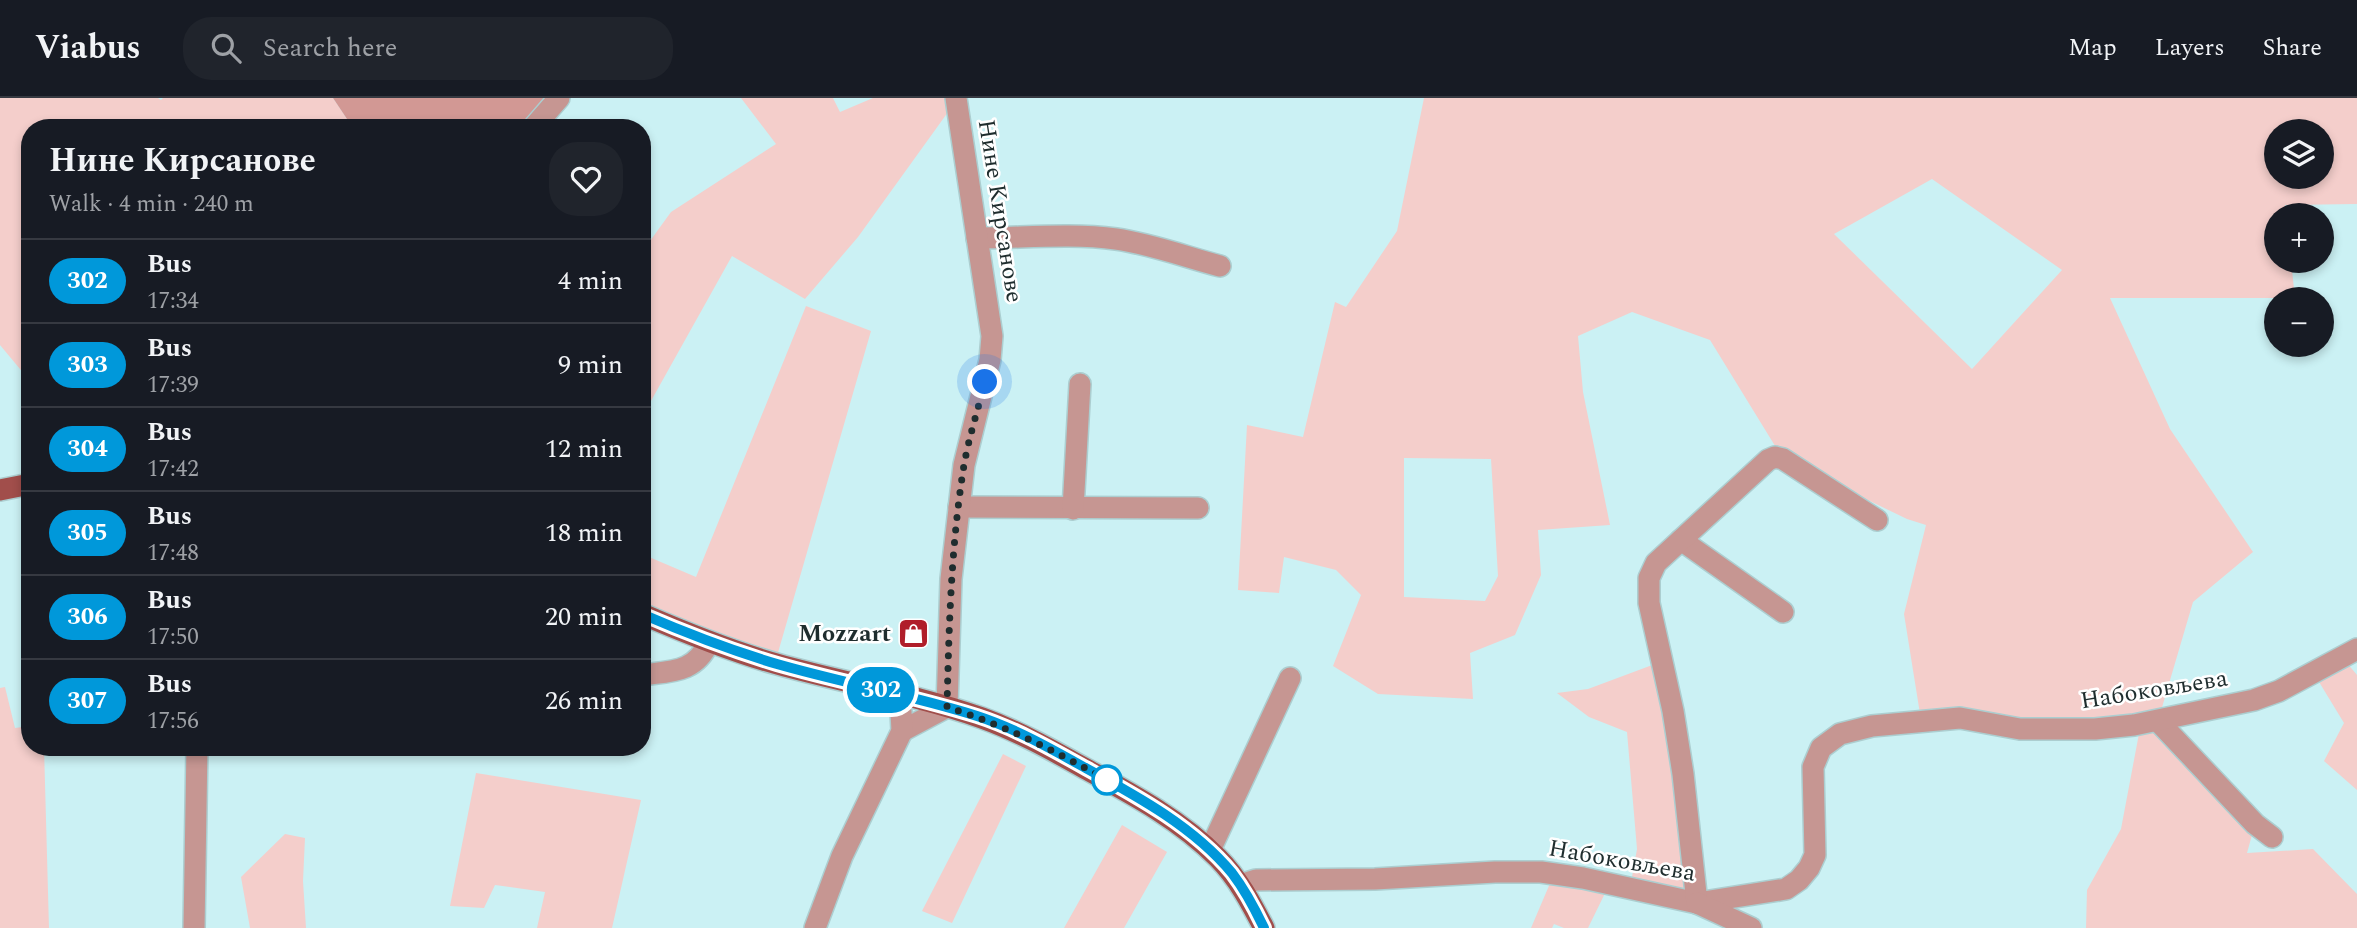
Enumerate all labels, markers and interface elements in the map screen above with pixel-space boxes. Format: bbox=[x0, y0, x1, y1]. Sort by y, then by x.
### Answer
search box bbox=[183, 17, 673, 80]
text: Viabus bbox=[35, 23, 141, 73]
text: Search here bbox=[263, 28, 397, 68]
icon: search bbox=[207, 29, 245, 67]
text: Map bbox=[2068, 30, 2117, 66]
text: Layers bbox=[2155, 30, 2225, 66]
text: Share bbox=[2263, 30, 2322, 66]
street label: Нине Кирсанове bbox=[968, 117, 1032, 305]
map controls bbox=[2264, 119, 2334, 357]
button: layers bbox=[2264, 119, 2334, 189]
text: Нине Кирсанове bbox=[49, 136, 316, 186]
button: heart bbox=[549, 142, 623, 216]
text: Walk · 4 min · 240 m bbox=[49, 187, 254, 222]
button: + bbox=[2264, 203, 2334, 273]
text: Bus bbox=[147, 244, 192, 284]
text: 4 min bbox=[558, 261, 623, 301]
text: 302 bbox=[67, 263, 108, 299]
text: 17:34 bbox=[147, 284, 199, 319]
button: − bbox=[2264, 287, 2334, 357]
text: Bus bbox=[147, 328, 192, 368]
text: 9 min bbox=[558, 345, 623, 385]
text: 303 bbox=[67, 347, 108, 383]
your location bbox=[967, 364, 1002, 399]
text: 17:39 bbox=[147, 368, 199, 403]
text: Bus bbox=[147, 412, 192, 452]
text: 12 min bbox=[545, 429, 623, 469]
text: 304 bbox=[67, 431, 108, 467]
text: 17:42 bbox=[147, 452, 199, 487]
text: Bus bbox=[147, 496, 192, 536]
text: 18 min bbox=[545, 513, 623, 553]
text: 305 bbox=[67, 515, 108, 551]
text: 17:48 bbox=[147, 536, 199, 571]
text: Bus bbox=[147, 580, 192, 620]
text: 20 min bbox=[545, 597, 623, 637]
text: 306 bbox=[67, 599, 108, 635]
place label: Mozzart bbox=[798, 616, 891, 652]
shop icon: Mozzart bbox=[897, 617, 931, 651]
text: 17:50 bbox=[147, 620, 199, 655]
street label: Набоковљева bbox=[2078, 661, 2230, 719]
text: Bus bbox=[147, 664, 192, 704]
line badge: 302 bbox=[841, 667, 921, 713]
text: 302 bbox=[861, 672, 901, 708]
text: 26 min bbox=[545, 681, 623, 721]
text: 307 bbox=[67, 683, 108, 719]
text: 17:56 bbox=[147, 704, 199, 739]
unlabelled marker bbox=[1092, 765, 1122, 795]
street label: Набоковљева bbox=[1546, 830, 1699, 892]

